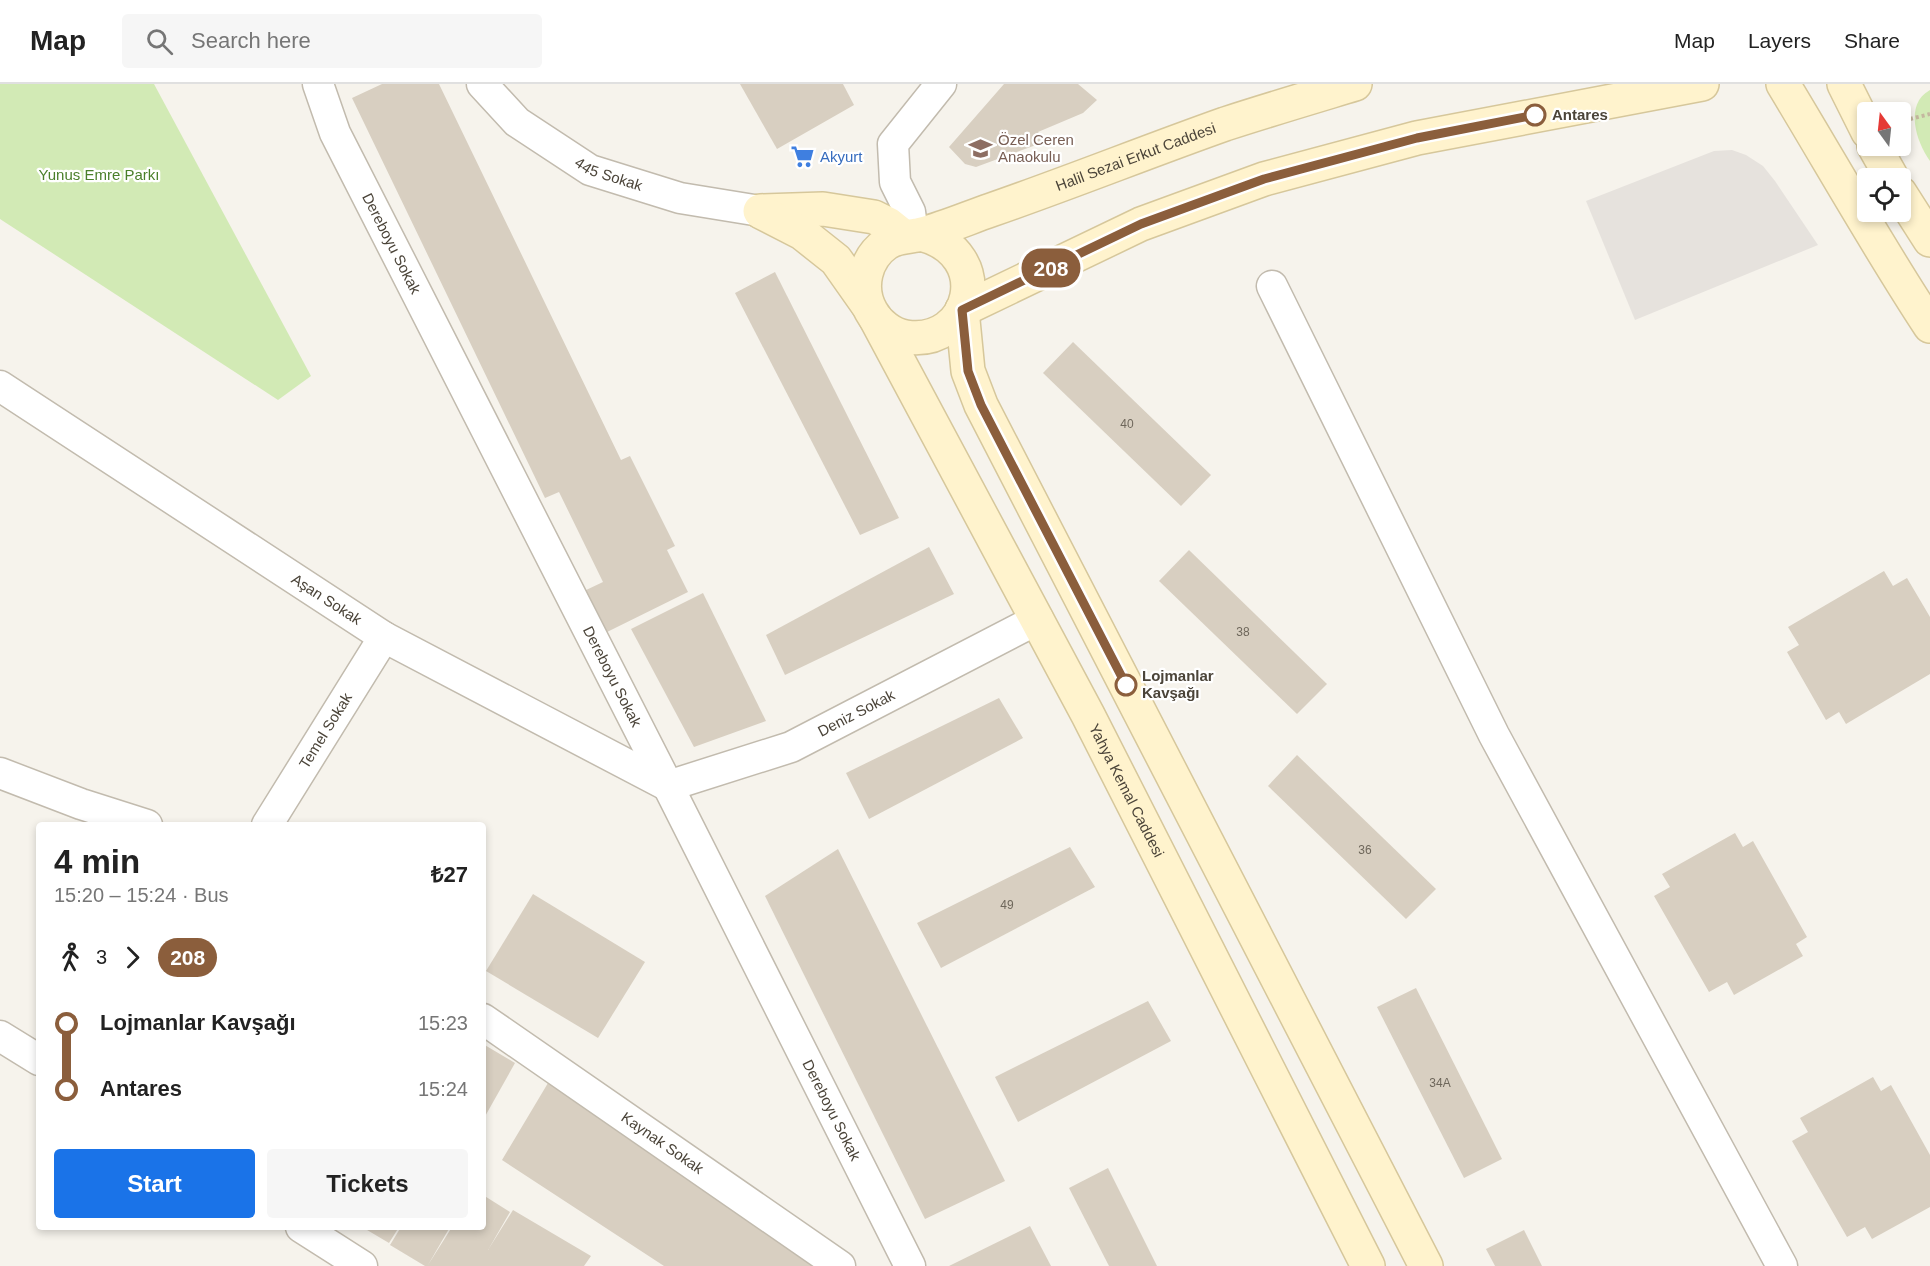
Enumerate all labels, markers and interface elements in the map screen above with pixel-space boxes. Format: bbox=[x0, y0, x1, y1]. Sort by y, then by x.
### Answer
search box bbox=[122, 14, 542, 68]
text: Map bbox=[30, 25, 86, 56]
icon: search bbox=[143, 25, 176, 58]
text: Search here bbox=[191, 28, 311, 53]
text: Map bbox=[1674, 29, 1715, 52]
text: Layers bbox=[1748, 29, 1811, 52]
text: Share bbox=[1844, 29, 1900, 52]
north arrow bbox=[1857, 102, 1911, 156]
map controls bbox=[1857, 102, 1911, 222]
marker: Antares bbox=[1524, 104, 1546, 126]
place label: Antares bbox=[1552, 106, 1608, 123]
street label: Halil Sezai Erkut Caddesi bbox=[1053, 119, 1218, 194]
place label: Özel Ceren Anaokulu bbox=[998, 131, 1074, 165]
school or university icon: Özel Ceren Anaokulu bbox=[967, 136, 993, 162]
supermarket icon: Akyurt bbox=[789, 144, 815, 170]
place label: Akyurt bbox=[820, 148, 863, 165]
street label: 445 Sokak bbox=[572, 153, 645, 194]
park label: Yunus Emre Parkı bbox=[39, 166, 159, 183]
button: locate bbox=[1857, 168, 1911, 222]
street label: Dereboyu Sokak bbox=[359, 190, 425, 297]
line badge: 208 bbox=[1016, 248, 1086, 288]
text: 208 bbox=[1033, 257, 1069, 280]
house number: 40 bbox=[1120, 417, 1134, 431]
street label: Aşan Sokak bbox=[289, 570, 365, 628]
street label: Dereboyu Sokak bbox=[580, 623, 646, 730]
house number: 38 bbox=[1236, 625, 1250, 639]
place label: Lojmanlar Kavşağı bbox=[1142, 667, 1214, 701]
marker: Lojmanlar Kavşağı bbox=[1115, 674, 1137, 696]
street label: Deniz Sokak bbox=[815, 686, 898, 740]
street label: Temel Sokak bbox=[295, 689, 355, 771]
street label: Yahya Kemal Caddesi bbox=[1086, 721, 1168, 860]
text: 4 min bbox=[54, 843, 140, 880]
house number: 36 bbox=[1358, 843, 1372, 857]
text: ₺27 bbox=[431, 862, 468, 887]
text: 15:20 – 15:24 · Bus bbox=[54, 884, 229, 906]
house number: 49 bbox=[1000, 898, 1014, 912]
icon: walk bbox=[54, 941, 87, 974]
icon: forward bbox=[116, 941, 149, 974]
text: 3 bbox=[96, 946, 107, 968]
text: 208 bbox=[170, 946, 205, 969]
text: Lojmanlar Kavşağı bbox=[100, 1010, 296, 1035]
text: 15:23 bbox=[418, 1012, 468, 1034]
street label: Dereboyu Sokak bbox=[799, 1057, 865, 1164]
text: Antares bbox=[100, 1076, 182, 1101]
house number: 34A bbox=[1429, 1076, 1451, 1090]
text: 15:24 bbox=[418, 1078, 468, 1100]
street label: Kaynak Sokak bbox=[618, 1108, 707, 1177]
button: Start bbox=[54, 1149, 255, 1218]
button: Tickets bbox=[267, 1149, 468, 1218]

